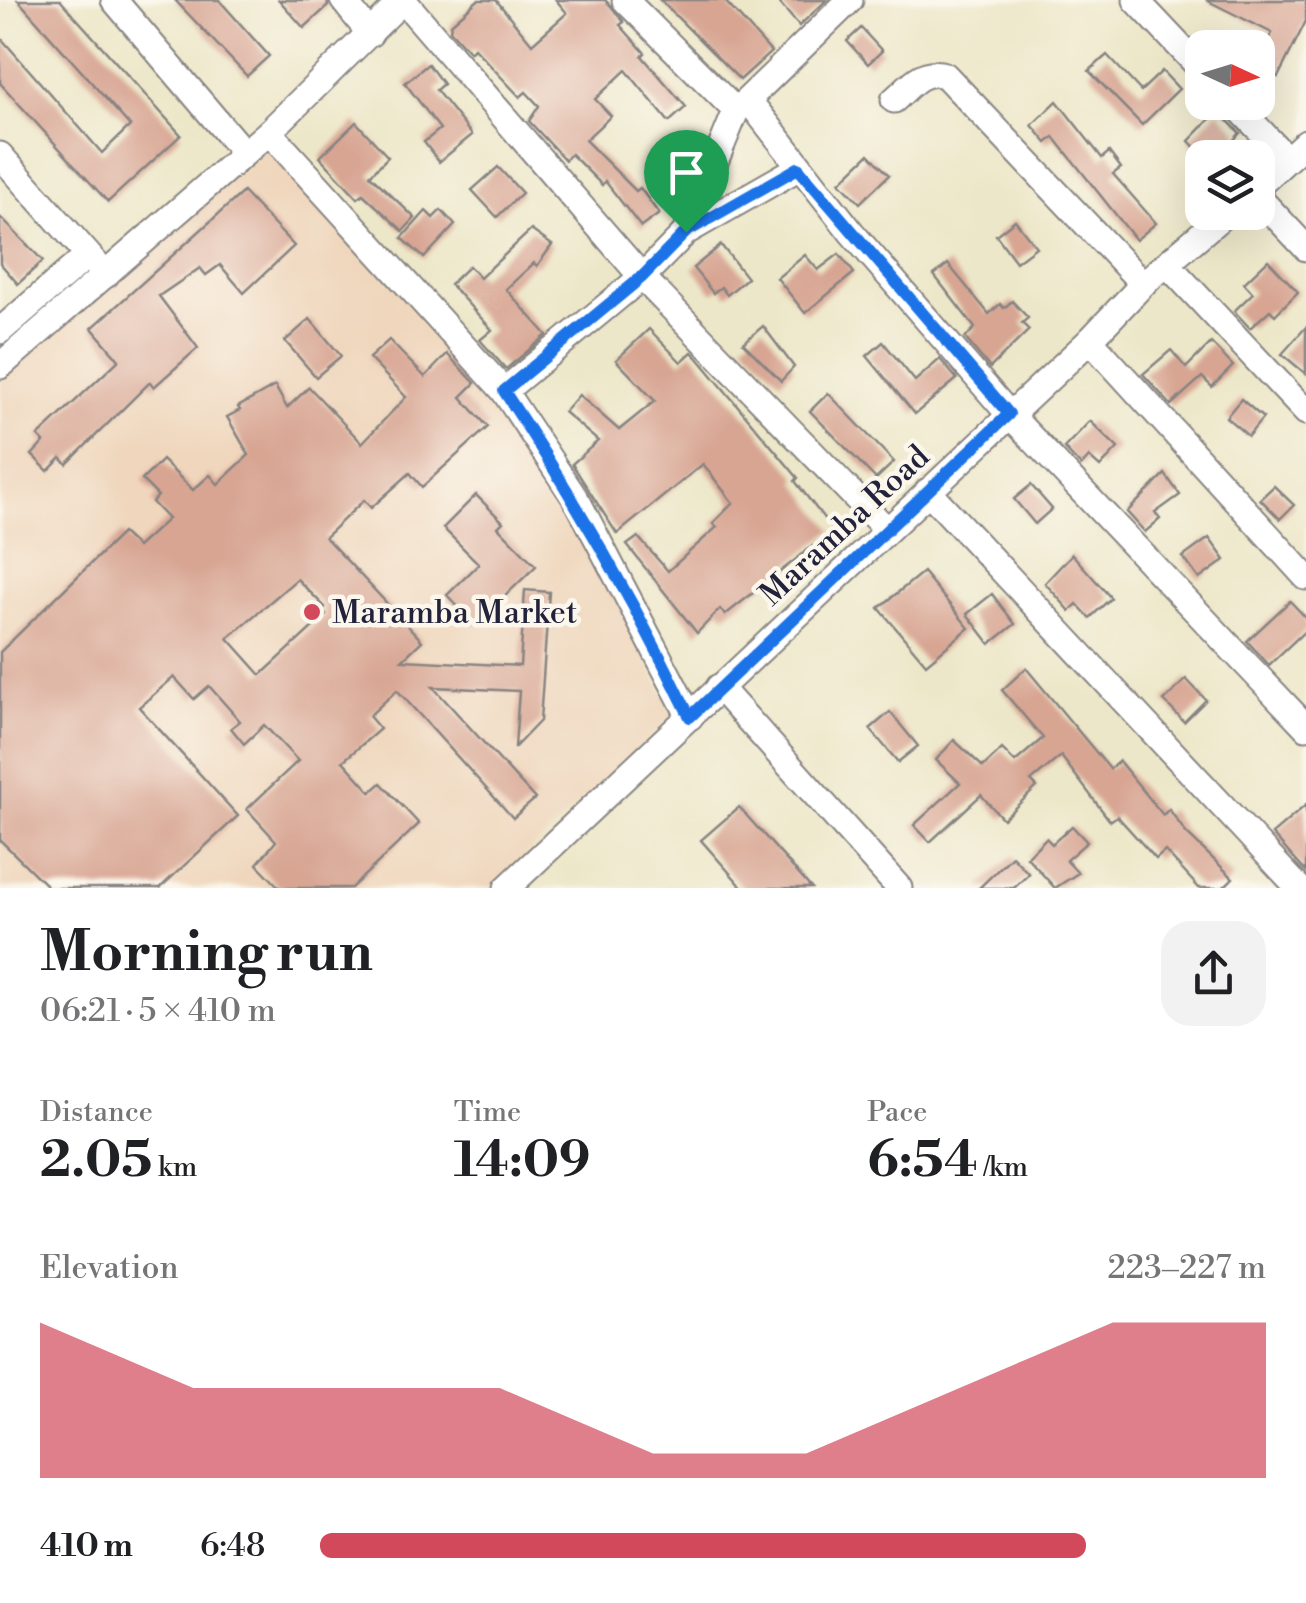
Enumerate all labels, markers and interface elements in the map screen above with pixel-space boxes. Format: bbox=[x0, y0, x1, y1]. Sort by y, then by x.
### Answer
north arrow bbox=[1185, 30, 1275, 120]
map controls bbox=[1185, 30, 1275, 230]
pin bbox=[644, 130, 729, 233]
button: layers bbox=[1185, 140, 1275, 230]
icon: arrive bbox=[659, 145, 714, 200]
street label: Maramba Road bbox=[751, 437, 938, 615]
place label: Maramba Market bbox=[332, 593, 577, 633]
marker: Maramba Market bbox=[301, 601, 323, 623]
text: Morning run bbox=[40, 919, 373, 988]
button: share bbox=[1161, 921, 1266, 1026]
text: 06:21 · 5 × 410 m bbox=[40, 991, 276, 1031]
text: Distance bbox=[40, 1095, 153, 1130]
text: Time bbox=[454, 1095, 521, 1130]
text: Pace bbox=[867, 1095, 927, 1130]
text: 2.05 bbox=[40, 1130, 152, 1192]
text: 14:09 bbox=[454, 1130, 591, 1192]
text: 6:54 bbox=[867, 1130, 978, 1192]
text: km bbox=[152, 1150, 197, 1185]
text: /km bbox=[978, 1150, 1028, 1185]
text: Elevation bbox=[40, 1248, 179, 1288]
text: 223–227 m bbox=[1108, 1248, 1266, 1288]
text: 410 m bbox=[40, 1526, 133, 1566]
text: 6:48 bbox=[200, 1526, 265, 1566]

